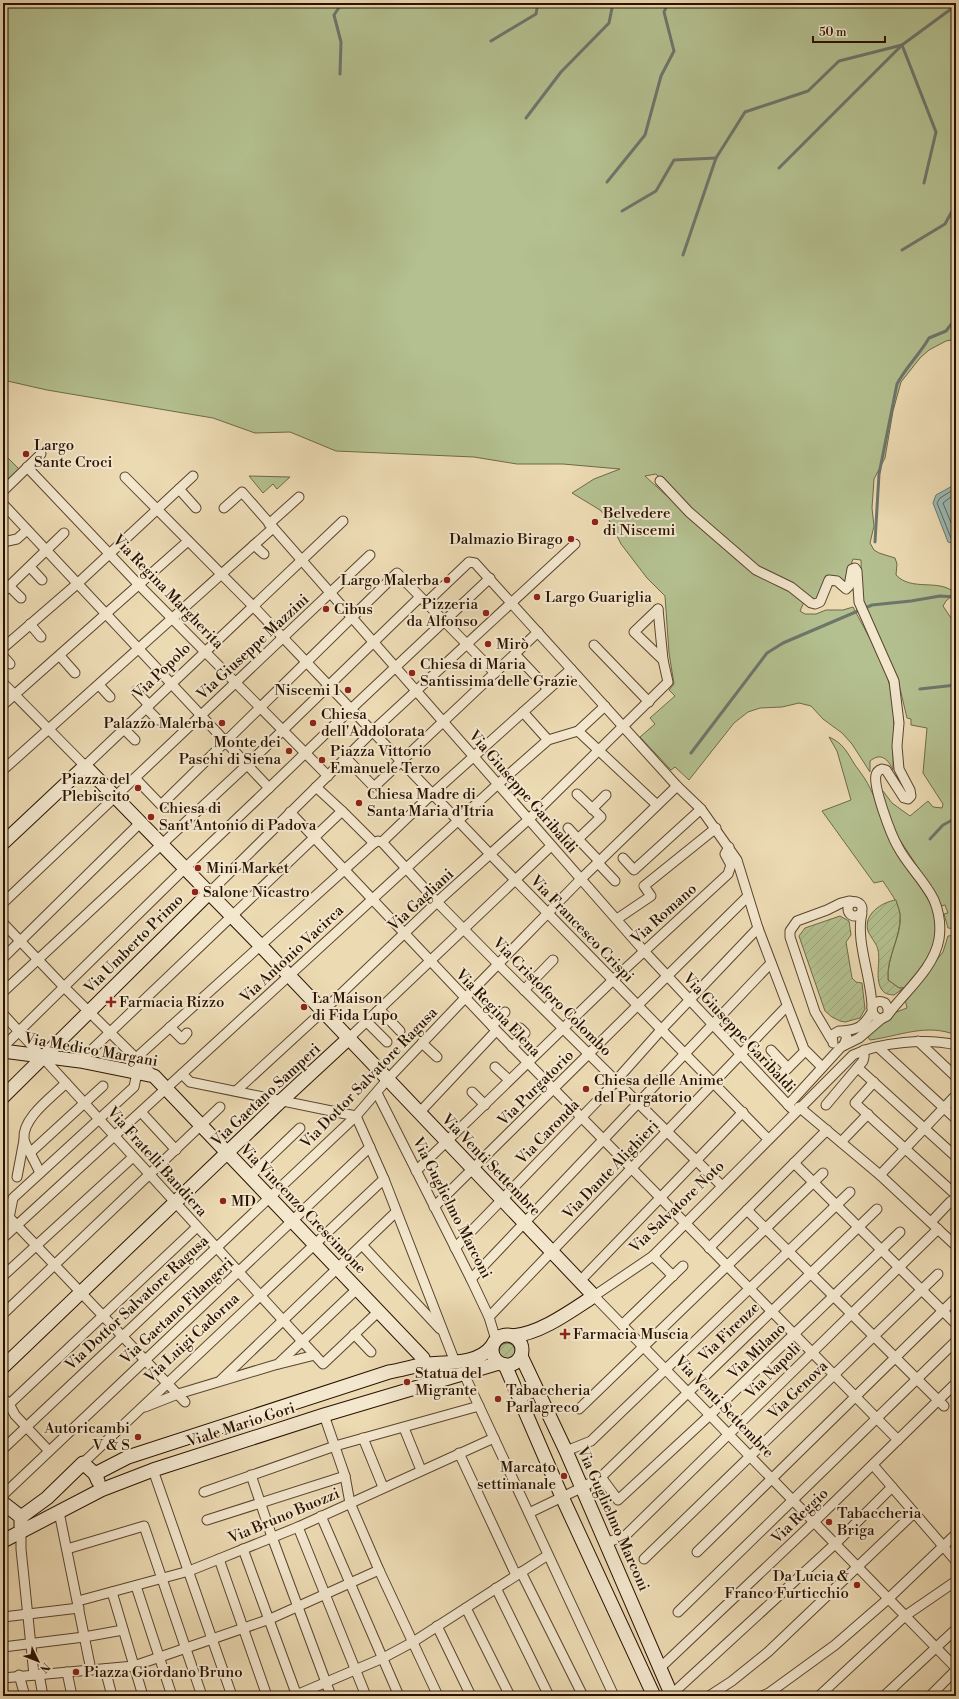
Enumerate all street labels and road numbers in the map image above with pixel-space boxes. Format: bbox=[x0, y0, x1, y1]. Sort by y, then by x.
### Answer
street label: Via Regina Margherita bbox=[108, 530, 228, 654]
street label: Via Giuseppe Mazzini bbox=[192, 590, 313, 705]
street label: Via Popolo bbox=[128, 639, 195, 704]
street label: Via Giuseppe Garibaldi bbox=[464, 726, 582, 857]
street label: Via Gagliani bbox=[384, 865, 458, 936]
street label: Via Francesco Crispi bbox=[525, 871, 638, 986]
street label: Via Romano bbox=[626, 879, 701, 949]
street label: Via Umberto Primo bbox=[80, 890, 188, 998]
street label: Via Antonio Vacirca bbox=[236, 901, 348, 1008]
street label: Via Cristoforo Colombo bbox=[488, 933, 616, 1061]
street label: Via Regina Elena bbox=[451, 964, 545, 1061]
street label: Via Giuseppe Garibaldi bbox=[678, 969, 799, 1097]
street label: Via Dottor Salvatore Ragusa bbox=[296, 1003, 442, 1153]
street label: Via Medico Margani bbox=[22, 1029, 159, 1071]
street label: Via Gaetano Samperi bbox=[207, 1039, 325, 1151]
street label: Via Purgatorio bbox=[493, 1046, 578, 1131]
street label: Via Caronda bbox=[512, 1095, 584, 1169]
street label: Via Fratelli Bandiera bbox=[102, 1102, 212, 1221]
street label: Via Venti Settembre bbox=[437, 1109, 545, 1220]
street label: Via Dante Alighieri bbox=[558, 1117, 663, 1224]
street label: Via Guglielmo Marconi bbox=[408, 1133, 496, 1282]
street label: Via Vincenzo Crescimone bbox=[235, 1139, 370, 1278]
street label: Via Salvatore Noto bbox=[625, 1157, 728, 1258]
street label: Via Dottor Salvatore Ragusa bbox=[61, 1231, 213, 1375]
street label: Via Gaetano Filangeri bbox=[116, 1254, 238, 1369]
street label: Via Luigi Cadorna bbox=[140, 1289, 244, 1388]
street label: Via Firenze bbox=[694, 1298, 764, 1367]
street label: Via Milano bbox=[723, 1319, 790, 1384]
street label: Via Napoli bbox=[741, 1339, 805, 1403]
street label: Via Venti Settembre bbox=[670, 1351, 778, 1462]
street label: Via Genova bbox=[763, 1356, 832, 1424]
street label: Viale Mario Gori bbox=[183, 1399, 298, 1452]
street label: Via Guglielmo Marconi bbox=[572, 1443, 653, 1594]
street label: Via Bruno Buozzi bbox=[225, 1484, 342, 1548]
street label: Via Reggio bbox=[767, 1484, 833, 1549]

